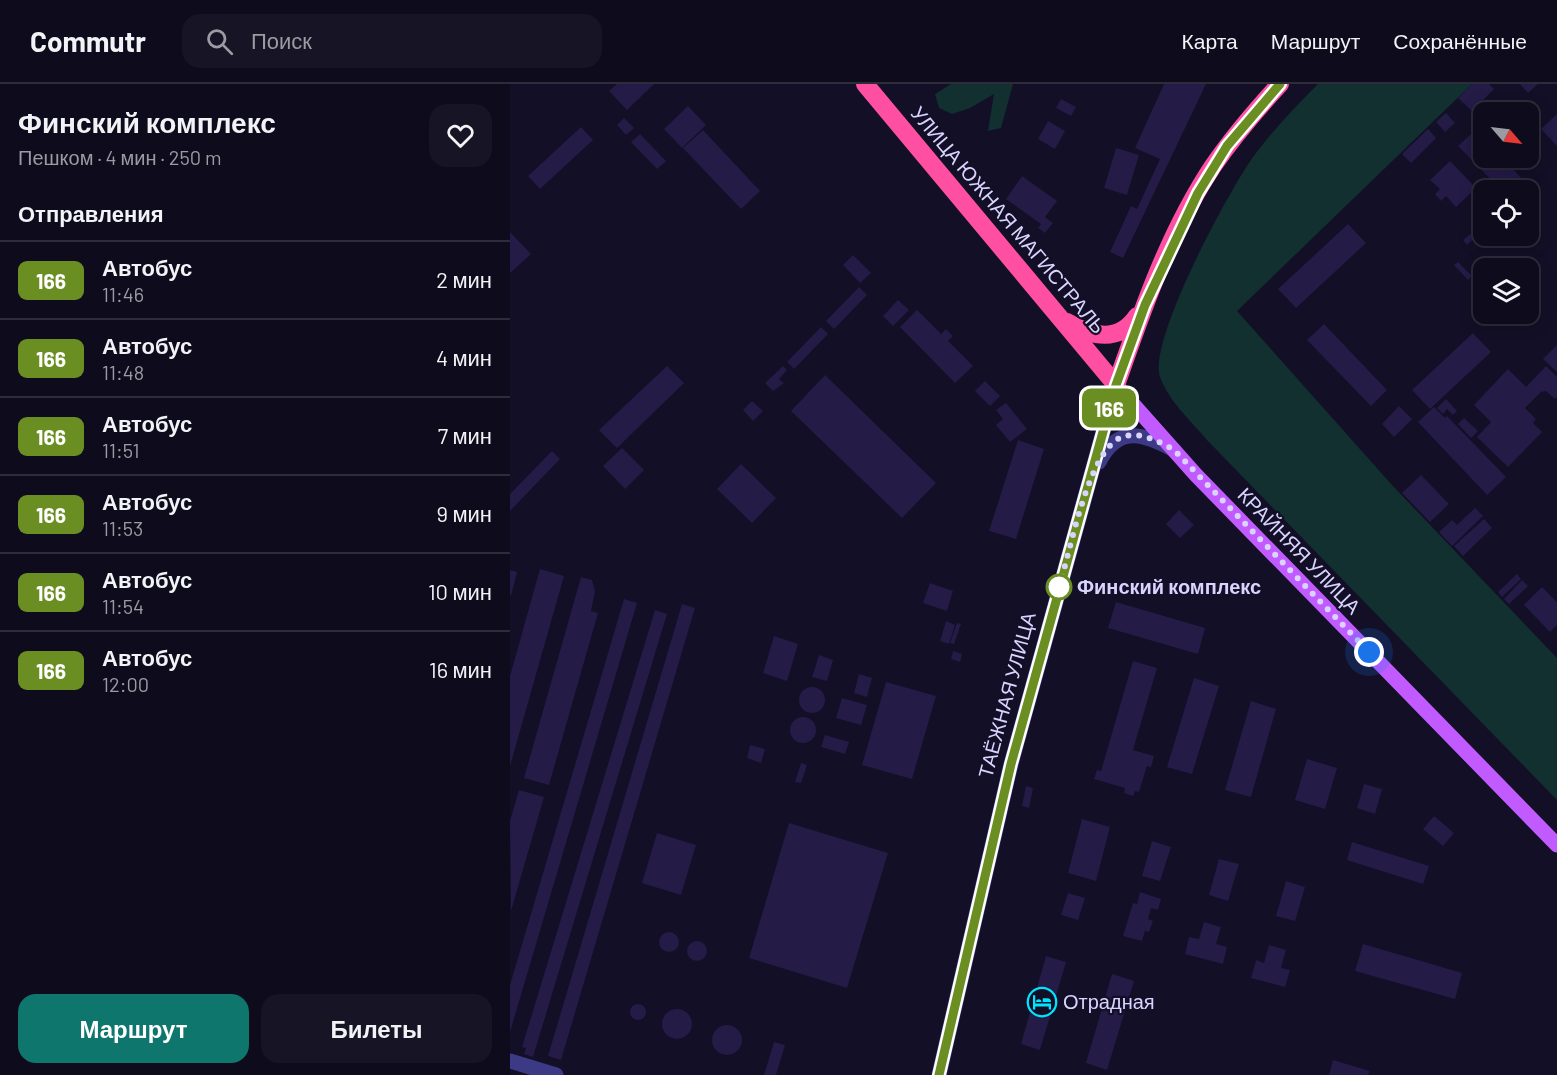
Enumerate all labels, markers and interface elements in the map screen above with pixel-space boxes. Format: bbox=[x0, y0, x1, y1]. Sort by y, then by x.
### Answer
search box bbox=[182, 14, 602, 68]
text: Commutr bbox=[30, 24, 146, 58]
icon: search bbox=[203, 25, 236, 58]
text: Поиск bbox=[251, 27, 312, 53]
text: Карта bbox=[1182, 28, 1238, 53]
text: Маршрут bbox=[1271, 28, 1360, 53]
text: Сохранённые bbox=[1393, 28, 1527, 53]
street label: УЛИЦА ЮЖНАЯ МАГИСТРАЛЬ bbox=[907, 101, 1111, 338]
north arrow bbox=[1473, 102, 1539, 168]
map controls bbox=[1473, 102, 1539, 324]
button: heart bbox=[429, 104, 492, 167]
text: Финский комплекс bbox=[18, 105, 276, 139]
text: Пешком · 4 мин · 250 m bbox=[18, 145, 222, 169]
button: locate bbox=[1473, 180, 1539, 246]
text: Отправления bbox=[18, 200, 164, 226]
text: Автобус bbox=[102, 254, 192, 280]
button: layers bbox=[1473, 258, 1539, 324]
text: 2 мин bbox=[436, 266, 492, 292]
text: 166 bbox=[36, 268, 66, 293]
text: 11:46 bbox=[102, 282, 144, 306]
text: Автобус bbox=[102, 332, 192, 358]
text: 4 мин bbox=[436, 344, 492, 370]
text: 166 bbox=[36, 346, 66, 371]
text: 11:48 bbox=[102, 360, 144, 384]
line badge: 166 bbox=[1074, 388, 1144, 428]
text: 166 bbox=[1094, 396, 1124, 421]
text: Автобус bbox=[102, 410, 192, 436]
text: 7 мин bbox=[438, 422, 492, 448]
text: 166 bbox=[36, 424, 66, 449]
text: 11:51 bbox=[102, 438, 140, 462]
street label: КРАЙНЯЯ УЛИЦА bbox=[1233, 482, 1367, 619]
text: Автобус bbox=[102, 488, 192, 514]
text: 9 мин bbox=[437, 500, 492, 526]
text: 166 bbox=[36, 502, 66, 527]
text: 11:53 bbox=[102, 516, 143, 540]
text: Автобус bbox=[102, 566, 192, 592]
marker: Финский комплекс bbox=[1046, 574, 1072, 600]
place label: Финский комплекс bbox=[1077, 574, 1261, 598]
text: 10 мин bbox=[428, 578, 492, 604]
text: 166 bbox=[36, 580, 66, 605]
text: 11:54 bbox=[102, 594, 144, 618]
street label: ТАЁЖНАЯ УЛИЦА bbox=[972, 609, 1040, 780]
your location bbox=[1354, 637, 1384, 667]
text: Автобус bbox=[102, 644, 192, 670]
text: 16 мин bbox=[429, 656, 492, 682]
text: 166 bbox=[36, 658, 66, 683]
text: 12:00 bbox=[102, 672, 149, 696]
hotel icon: Отрадная bbox=[1026, 986, 1058, 1018]
place label: Отрадная bbox=[1063, 989, 1155, 1013]
button: Маршрут bbox=[18, 994, 249, 1063]
button: Билеты bbox=[261, 994, 492, 1063]

